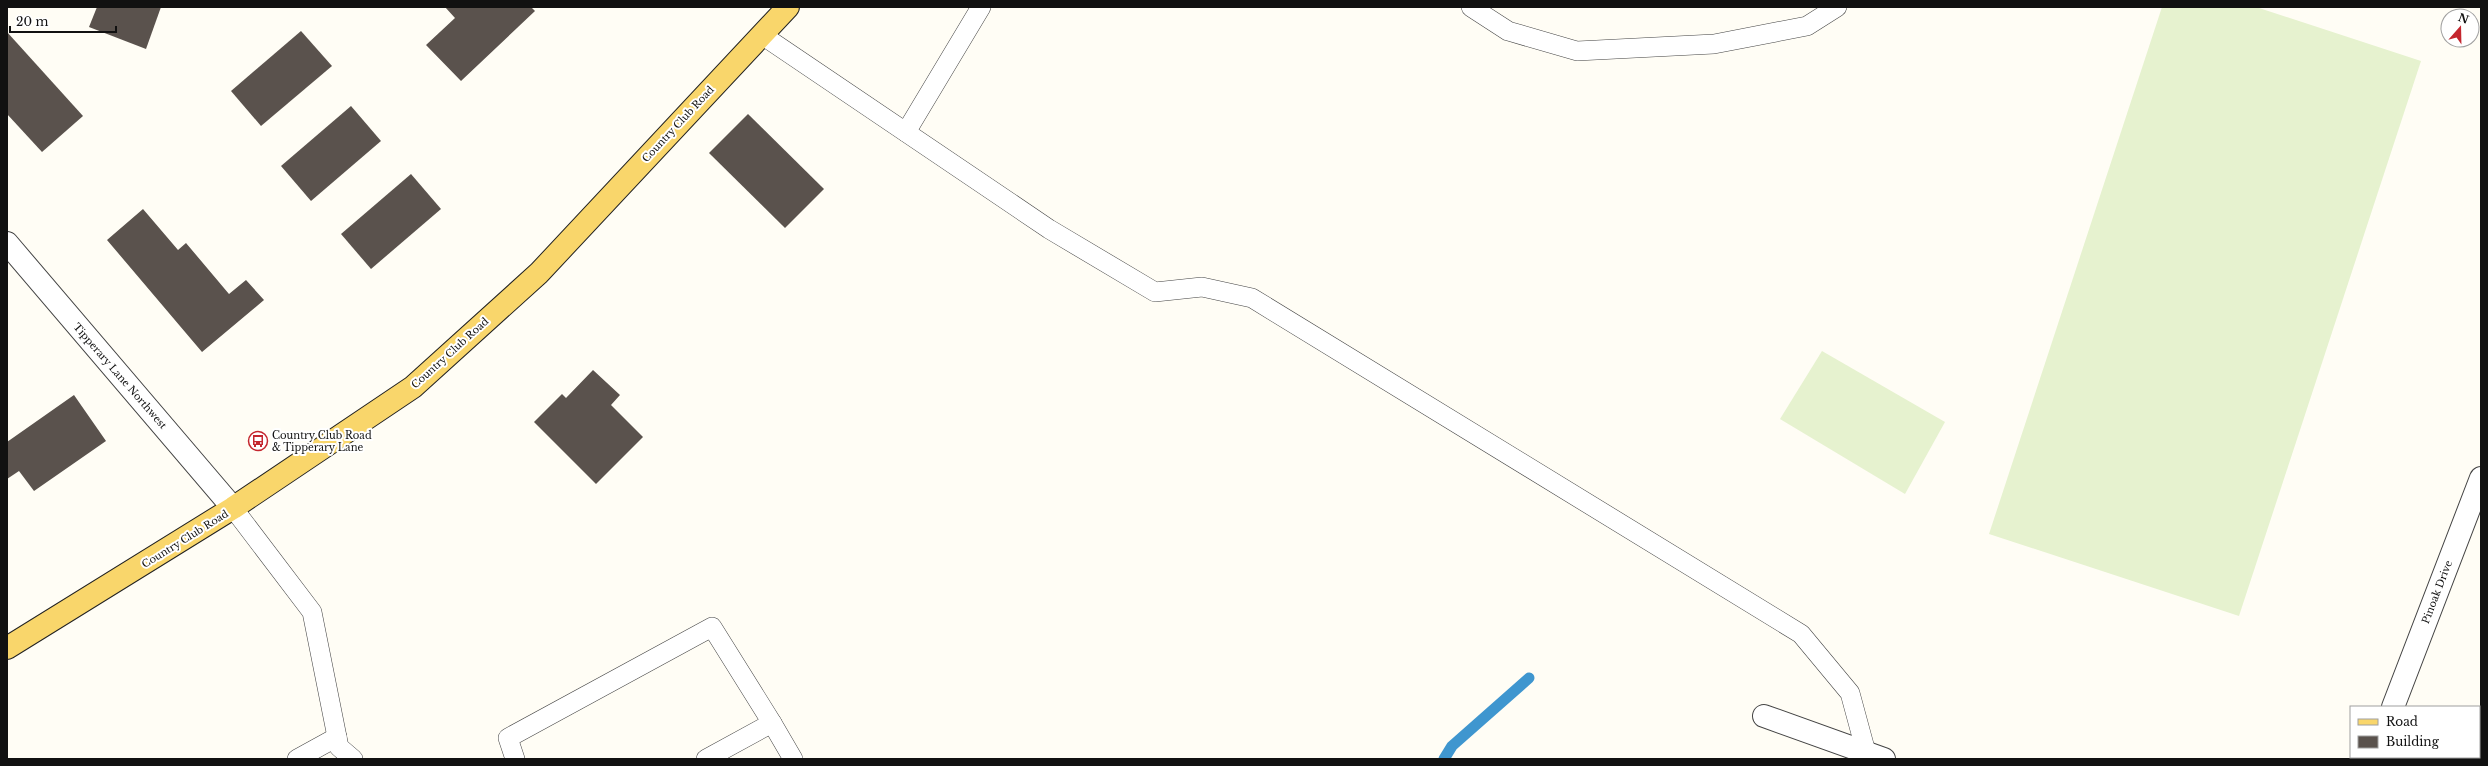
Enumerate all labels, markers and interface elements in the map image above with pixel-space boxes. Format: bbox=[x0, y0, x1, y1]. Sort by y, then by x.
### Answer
scale bar bbox=[10, 8, 116, 34]
north arrow bbox=[2440, 8, 2480, 48]
text: N bbox=[2456, 10, 2471, 27]
text: 20 m bbox=[16, 14, 48, 29]
street label: Country Club Road bbox=[639, 83, 717, 165]
street label: Country Club Road bbox=[409, 315, 492, 391]
street label: Tipperary Lane Northwest bbox=[71, 321, 170, 432]
place label: Country Club Road & Tipperary Lane bbox=[272, 429, 372, 454]
bus stop icon: Country Club Road & Tipperary Lane bbox=[247, 430, 269, 452]
street label: Country Club Road bbox=[139, 507, 231, 571]
street label: Pinoak Drive bbox=[2419, 558, 2455, 625]
legend bbox=[2350, 706, 2480, 758]
text: Road bbox=[2386, 714, 2418, 729]
text: Building bbox=[2386, 734, 2440, 749]

